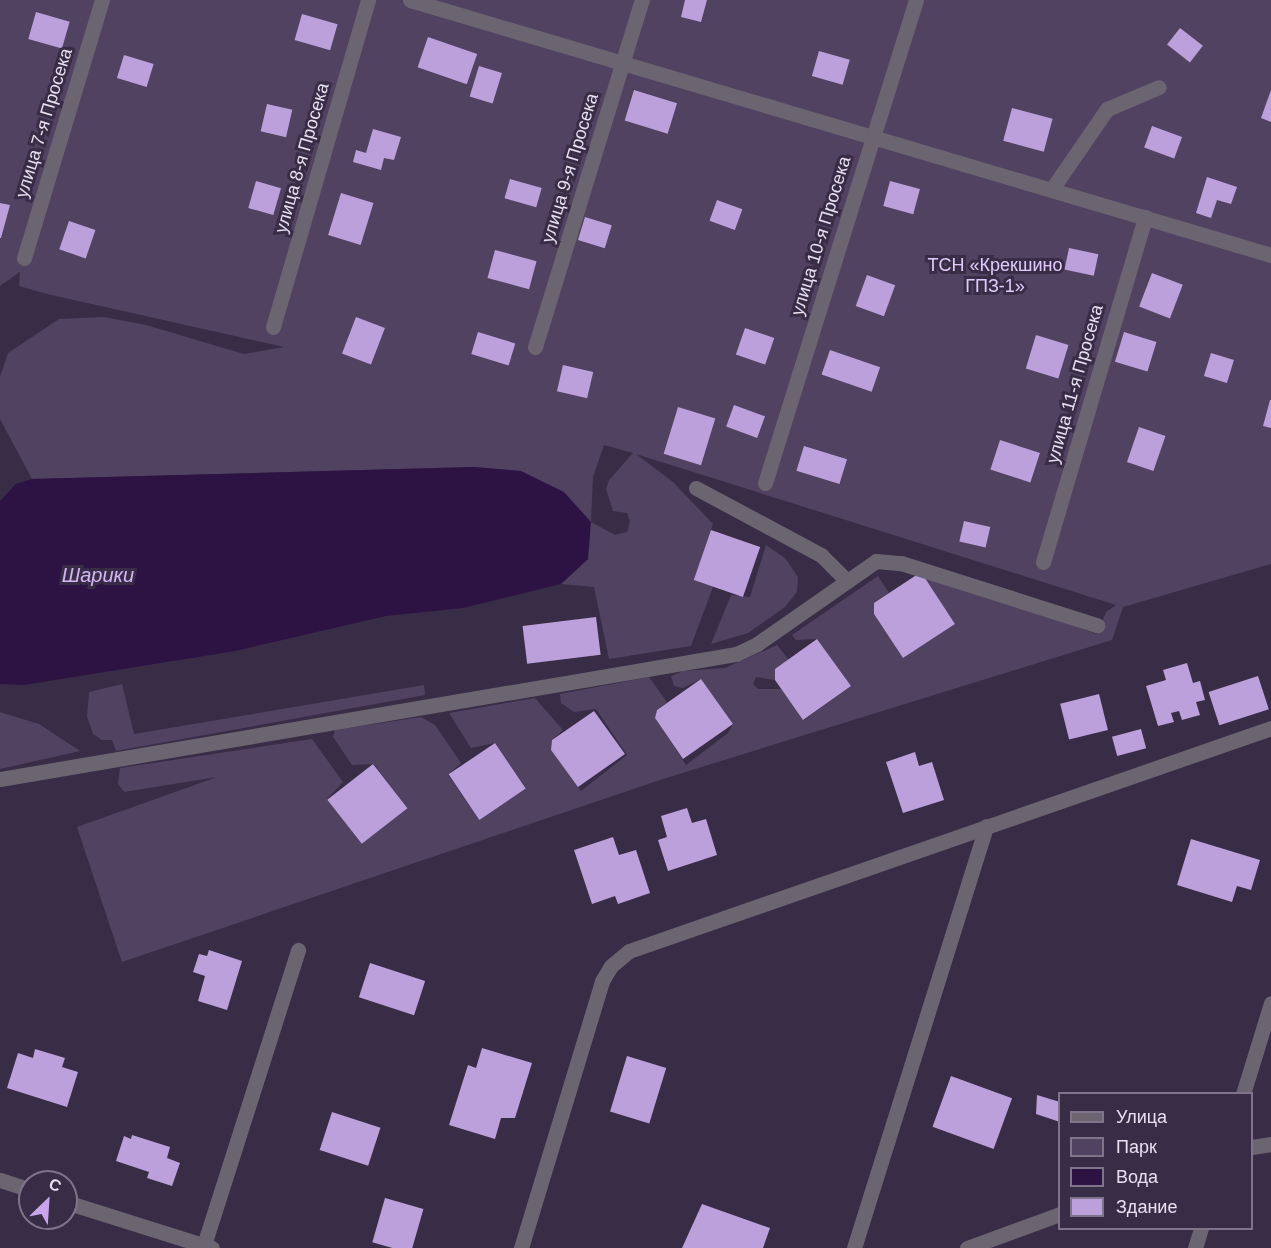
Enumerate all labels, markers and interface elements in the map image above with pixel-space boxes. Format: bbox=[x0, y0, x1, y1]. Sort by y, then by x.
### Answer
street label: улица 7-я Просека bbox=[11, 45, 77, 201]
street label: улица 8-я Просека bbox=[270, 80, 334, 236]
street label: улица 9-я Просека bbox=[537, 90, 603, 246]
street label: улица 10-я Просека bbox=[786, 154, 856, 318]
park label: ТСН «Крекшино ГПЗ-1» bbox=[928, 255, 1062, 298]
street label: улица 11-я Просека bbox=[1042, 302, 1108, 466]
water label: Шарики bbox=[62, 563, 134, 587]
legend bbox=[1058, 1092, 1253, 1230]
text: Улица bbox=[1116, 1107, 1167, 1127]
text: Парк bbox=[1116, 1137, 1157, 1157]
text: Вода bbox=[1116, 1167, 1158, 1187]
north arrow bbox=[18, 1170, 78, 1230]
text: С bbox=[46, 1175, 64, 1195]
text: Здание bbox=[1116, 1197, 1177, 1217]

